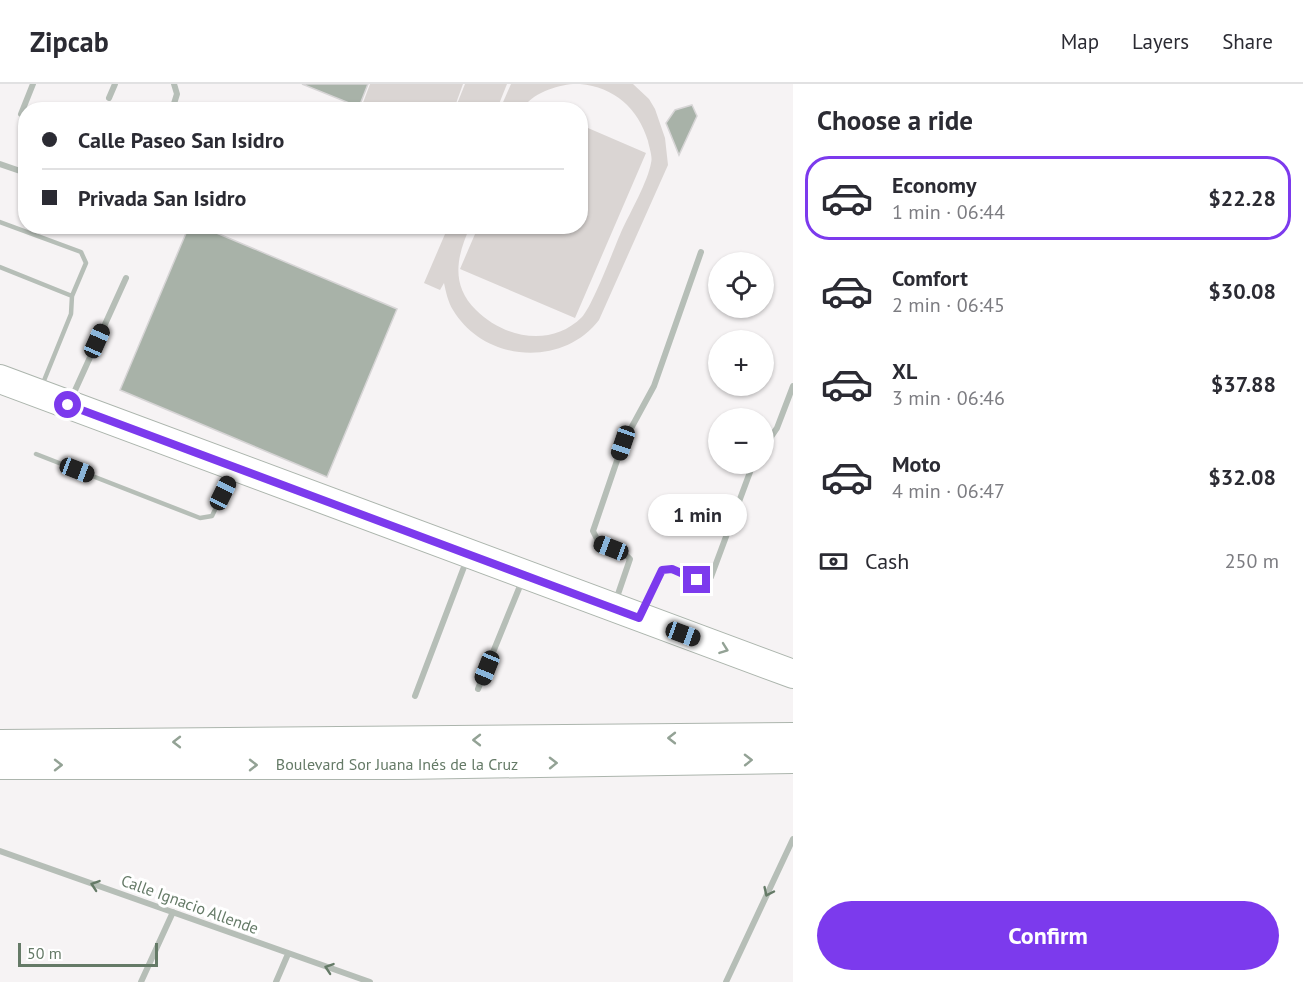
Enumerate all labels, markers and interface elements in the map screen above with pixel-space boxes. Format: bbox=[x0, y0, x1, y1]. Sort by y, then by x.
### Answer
text: Zipcab bbox=[30, 23, 109, 60]
text: Map bbox=[1061, 28, 1099, 55]
text: Layers bbox=[1132, 28, 1189, 55]
text: Share bbox=[1222, 28, 1273, 55]
text: Choose a ride bbox=[817, 103, 973, 137]
text: Calle Paseo San Isidro bbox=[78, 126, 284, 154]
icon: car bbox=[820, 171, 874, 225]
text: Economy bbox=[892, 171, 976, 199]
text: Privada San Isidro bbox=[78, 184, 246, 212]
text: $22.28 bbox=[1208, 184, 1276, 212]
text: 1 min · 06:44 bbox=[892, 199, 1005, 225]
map controls bbox=[708, 252, 774, 474]
button: locate bbox=[708, 252, 774, 318]
icon: car bbox=[820, 264, 874, 318]
text: Comfort bbox=[892, 264, 968, 292]
text: $30.08 bbox=[1208, 277, 1276, 305]
text: 2 min · 06:45 bbox=[892, 292, 1005, 318]
car bbox=[81, 321, 113, 361]
button: + bbox=[708, 330, 774, 396]
icon: car bbox=[820, 357, 874, 411]
text: XL bbox=[892, 357, 917, 385]
text: $37.88 bbox=[1211, 370, 1276, 398]
text: 3 min · 06:46 bbox=[892, 385, 1005, 411]
route start bbox=[54, 391, 81, 418]
button: − bbox=[708, 408, 774, 474]
car bbox=[609, 423, 637, 463]
icon: car bbox=[820, 450, 874, 504]
text: Moto bbox=[892, 450, 941, 478]
car bbox=[57, 455, 97, 485]
text: $32.08 bbox=[1208, 463, 1276, 491]
car bbox=[207, 473, 239, 513]
text: 4 min · 06:47 bbox=[892, 478, 1005, 504]
callout: 1 min bbox=[648, 493, 746, 535]
text: 1 min bbox=[673, 502, 722, 528]
car bbox=[591, 533, 631, 563]
icon: cash bbox=[817, 545, 850, 578]
text: Cash bbox=[865, 547, 909, 575]
text: 250 m bbox=[1225, 548, 1279, 574]
route end bbox=[683, 566, 710, 593]
car bbox=[663, 619, 703, 649]
one-way arrow bbox=[718, 642, 729, 654]
car bbox=[472, 648, 502, 688]
one-way arrow bbox=[667, 732, 676, 744]
one-way arrow bbox=[472, 734, 481, 746]
one-way arrow bbox=[172, 736, 181, 748]
street label: Boulevard Sor Juana Inés de la Cruz bbox=[276, 754, 518, 774]
one-way arrow bbox=[744, 754, 753, 766]
one-way arrow bbox=[549, 757, 558, 769]
one-way arrow bbox=[54, 759, 63, 771]
one-way arrow bbox=[249, 759, 258, 771]
street label: Calle Ignacio Allende bbox=[119, 870, 261, 938]
one-way arrow bbox=[90, 879, 101, 892]
one-way arrow bbox=[764, 885, 776, 896]
button: Confirm bbox=[817, 901, 1279, 970]
scale bar bbox=[18, 940, 158, 968]
text: 50 m bbox=[27, 943, 62, 963]
one-way arrow bbox=[324, 963, 335, 975]

